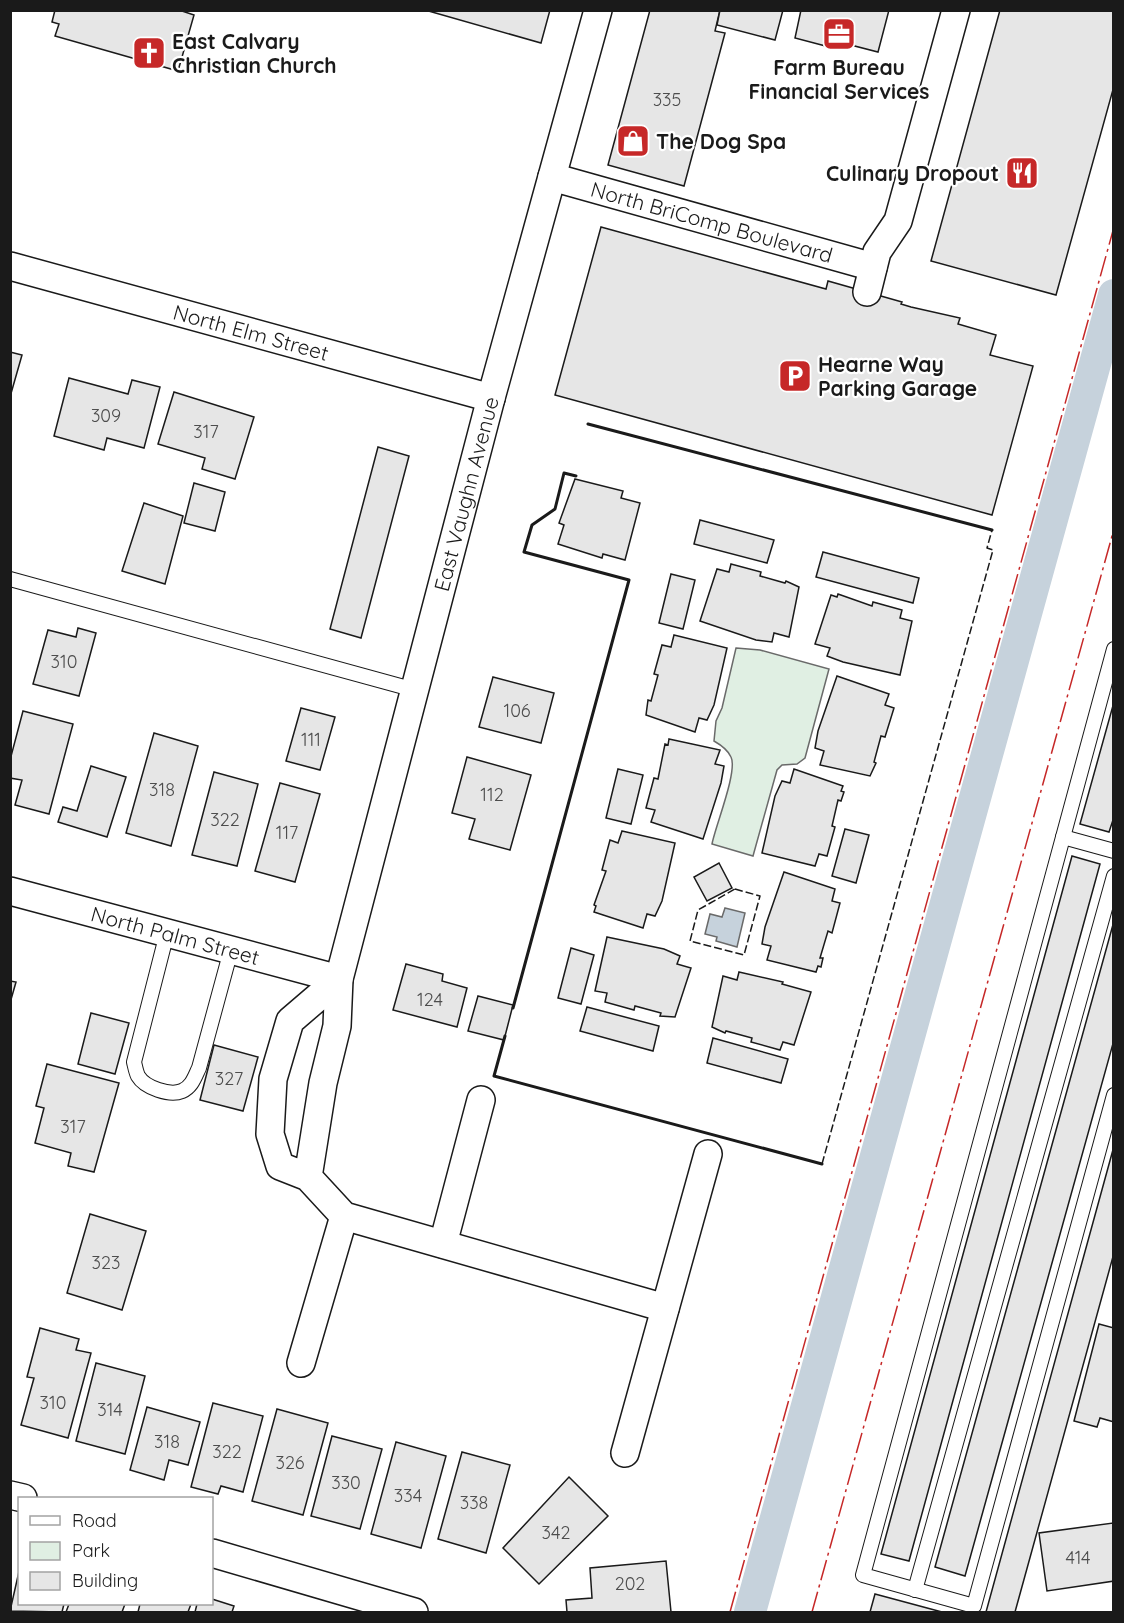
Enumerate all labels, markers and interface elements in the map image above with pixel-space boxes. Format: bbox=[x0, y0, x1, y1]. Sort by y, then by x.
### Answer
office icon: Farm Bureau Financial Services bbox=[821, 16, 857, 52]
place label: East Calvary Christian Church bbox=[172, 28, 336, 78]
church icon: East Calvary Christian Church bbox=[131, 35, 167, 71]
place label: Farm Bureau Financial Services bbox=[749, 54, 929, 104]
house number: 335 bbox=[653, 88, 681, 111]
shop icon: The Dog Spa bbox=[615, 123, 651, 159]
place label: The Dog Spa bbox=[656, 128, 786, 154]
restaurant icon: Culinary Dropout bbox=[1004, 155, 1040, 191]
place label: Culinary Dropout bbox=[826, 160, 999, 186]
street label: North BriComp Boulevard bbox=[588, 176, 836, 268]
street label: North Elm Street bbox=[171, 298, 332, 366]
place label: Hearne Way Parking Garage bbox=[818, 351, 977, 401]
parking icon: Hearne Way Parking Garage bbox=[777, 358, 813, 394]
street label: East Vaughn Avenue bbox=[428, 394, 504, 594]
house number: 309 bbox=[91, 404, 121, 427]
house number: 317 bbox=[193, 420, 219, 443]
house number: 310 bbox=[51, 650, 77, 673]
house number: 106 bbox=[503, 699, 531, 722]
house number: 111 bbox=[301, 728, 321, 751]
house number: 318 bbox=[149, 778, 175, 801]
house number: 112 bbox=[480, 783, 504, 806]
house number: 322 bbox=[210, 808, 240, 831]
house number: 117 bbox=[276, 821, 298, 844]
street label: North Palm Street bbox=[88, 900, 262, 970]
house number: 124 bbox=[417, 988, 443, 1011]
house number: 327 bbox=[215, 1067, 243, 1090]
house number: 317 bbox=[60, 1115, 86, 1138]
house number: 323 bbox=[92, 1251, 120, 1274]
house number: 310 bbox=[40, 1391, 66, 1414]
house number: 314 bbox=[97, 1398, 123, 1421]
house number: 318 bbox=[154, 1430, 180, 1453]
house number: 322 bbox=[212, 1440, 242, 1463]
house number: 326 bbox=[275, 1451, 305, 1474]
house number: 330 bbox=[331, 1471, 361, 1494]
house number: 334 bbox=[394, 1484, 422, 1507]
house number: 338 bbox=[460, 1491, 488, 1514]
legend bbox=[18, 1497, 213, 1605]
text: Road bbox=[72, 1509, 117, 1532]
house number: 342 bbox=[542, 1521, 570, 1544]
text: Park bbox=[72, 1539, 110, 1562]
house number: 414 bbox=[1065, 1546, 1091, 1569]
text: Building bbox=[72, 1569, 138, 1592]
house number: 202 bbox=[615, 1572, 645, 1595]

